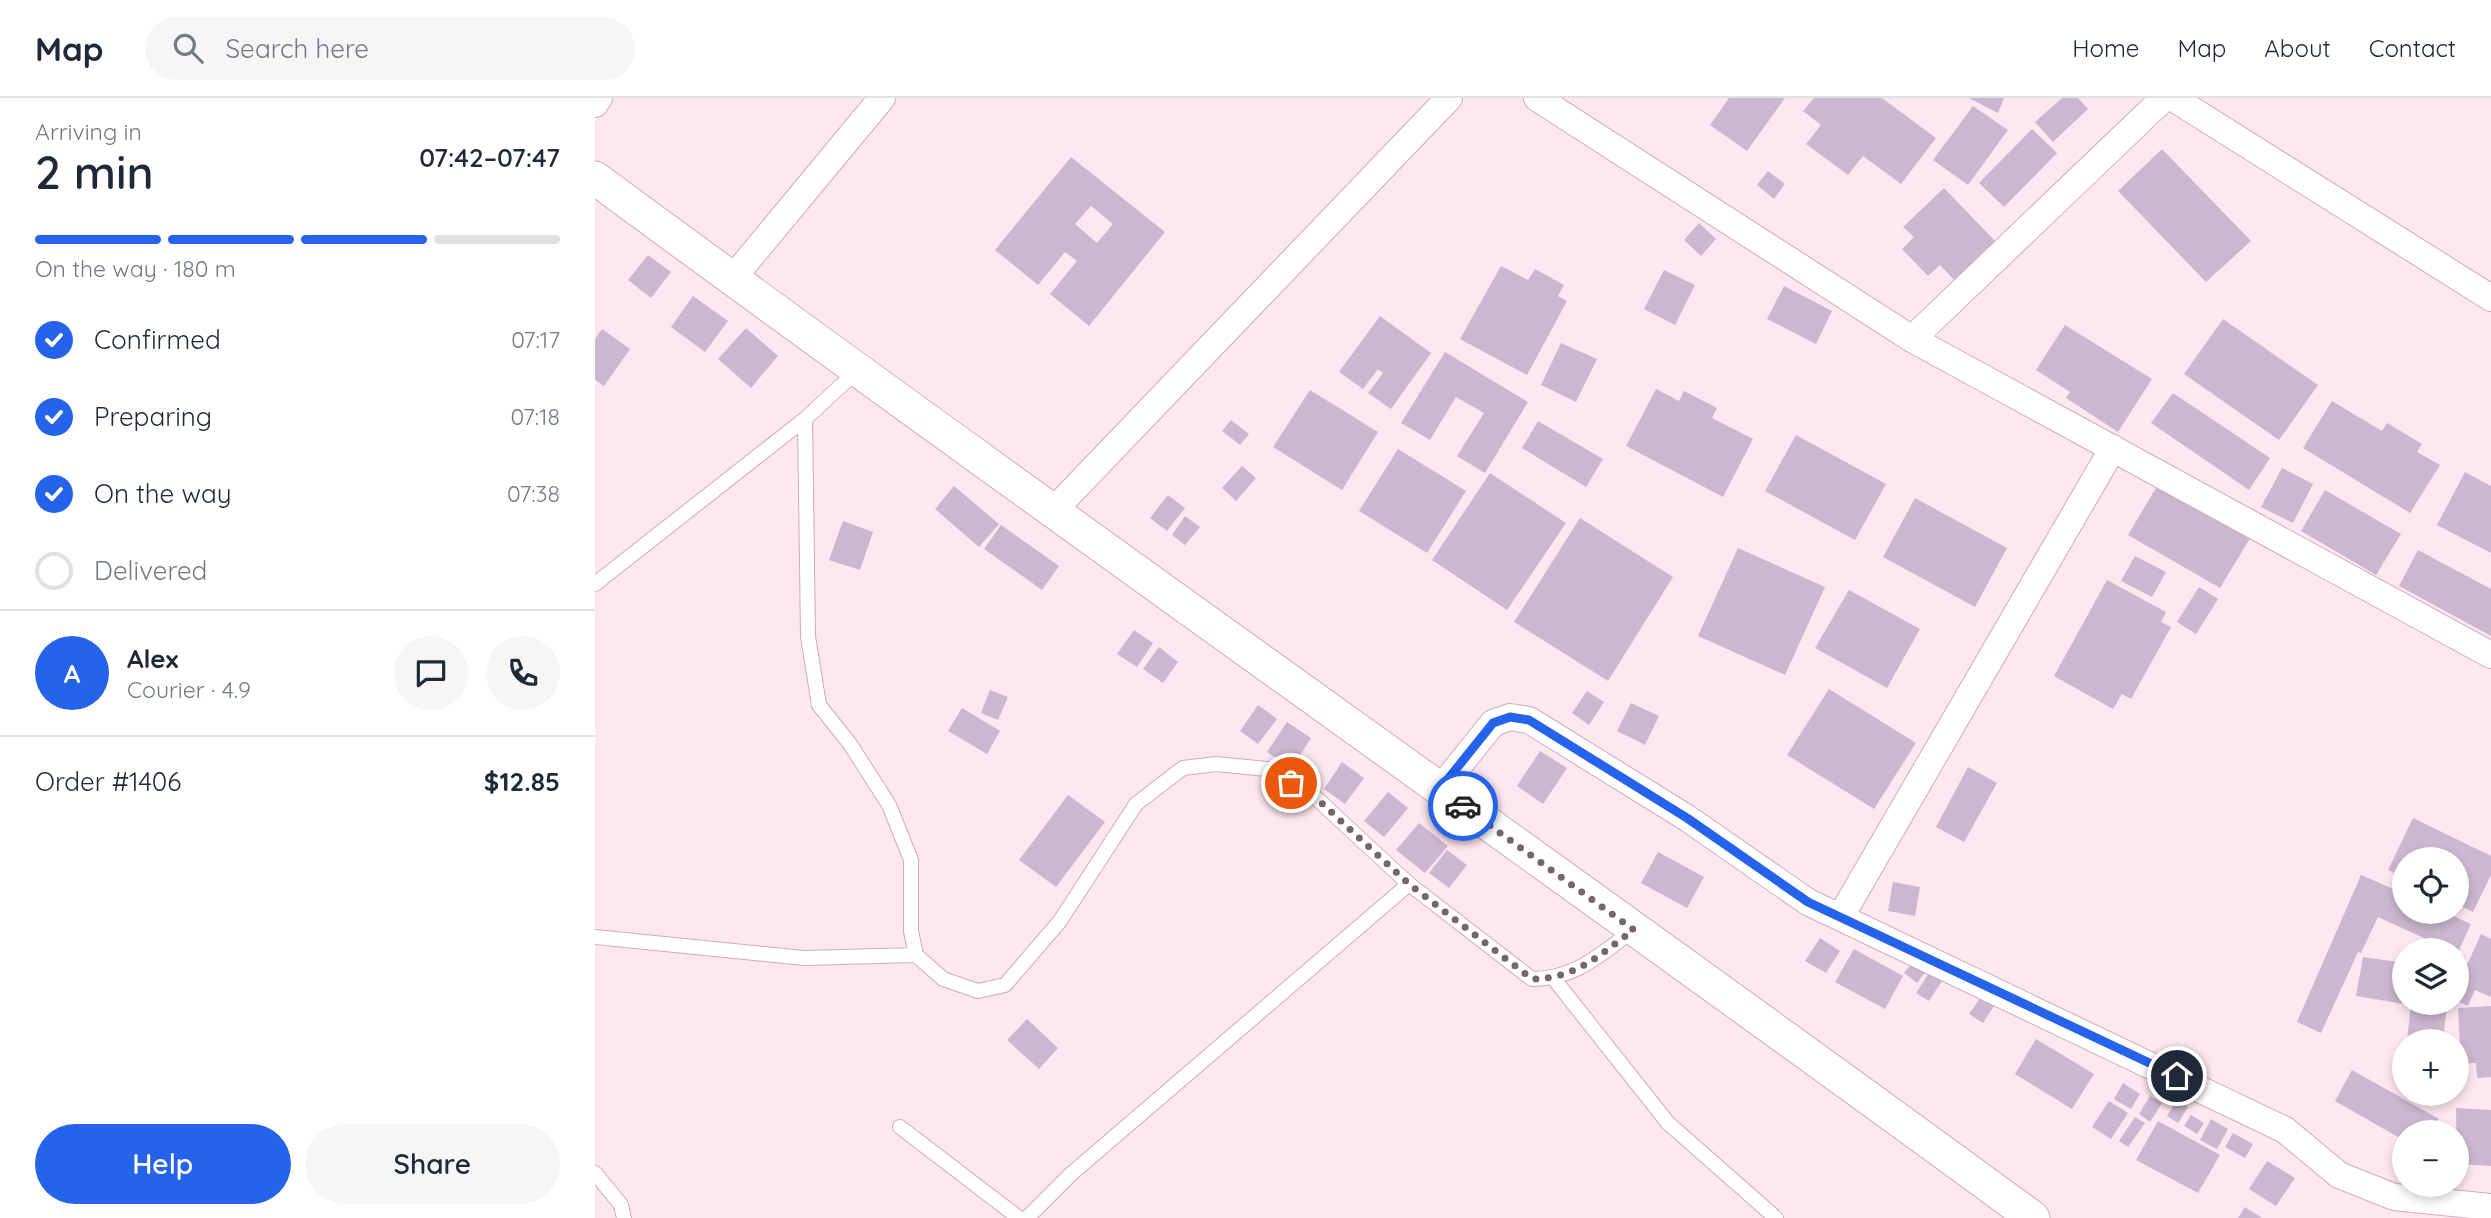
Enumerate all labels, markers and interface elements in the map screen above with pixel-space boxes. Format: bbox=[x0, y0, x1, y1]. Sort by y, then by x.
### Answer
search box bbox=[145, 17, 635, 80]
text: Map bbox=[35, 28, 103, 69]
icon: search bbox=[169, 29, 207, 67]
text: Search here bbox=[225, 32, 369, 65]
text: Home bbox=[2072, 33, 2139, 63]
text: Map bbox=[2177, 33, 2226, 63]
text: About bbox=[2264, 33, 2331, 63]
text: Contact bbox=[2369, 33, 2456, 63]
text: Arriving in bbox=[35, 117, 142, 146]
text: 07:42–07:47 bbox=[419, 141, 560, 174]
text: 2 min bbox=[35, 143, 154, 201]
text: On the way · 180 m bbox=[35, 254, 236, 283]
icon: check bbox=[35, 321, 73, 359]
text: Confirmed bbox=[94, 323, 221, 356]
text: 07:17 bbox=[511, 325, 560, 354]
icon: check bbox=[35, 398, 73, 436]
text: Preparing bbox=[94, 400, 212, 433]
text: 07:18 bbox=[511, 402, 560, 431]
icon: check bbox=[35, 475, 73, 513]
text: On the way bbox=[94, 477, 232, 510]
text: 07:38 bbox=[507, 479, 560, 508]
text: Delivered bbox=[94, 554, 207, 587]
button: chat bbox=[394, 636, 468, 710]
button: phone bbox=[486, 636, 560, 710]
text: Alex bbox=[127, 642, 178, 675]
text: A bbox=[64, 657, 80, 690]
text: Courier · 4.9 bbox=[127, 675, 251, 704]
pin bbox=[1261, 753, 1321, 813]
icon: bag bbox=[1272, 764, 1310, 802]
text: Order #1406 bbox=[35, 765, 181, 798]
text: $12.85 bbox=[484, 765, 560, 798]
courier bbox=[1428, 771, 1498, 841]
icon: car bbox=[1444, 787, 1482, 825]
map controls bbox=[2392, 847, 2469, 1197]
button: locate bbox=[2392, 847, 2469, 924]
button: layers bbox=[2392, 938, 2469, 1015]
button: + bbox=[2392, 1029, 2469, 1106]
pin bbox=[2147, 1046, 2207, 1106]
icon: home bbox=[2158, 1057, 2196, 1095]
button: − bbox=[2392, 1120, 2469, 1197]
button: Help bbox=[35, 1124, 291, 1204]
button: Share bbox=[305, 1124, 560, 1204]

